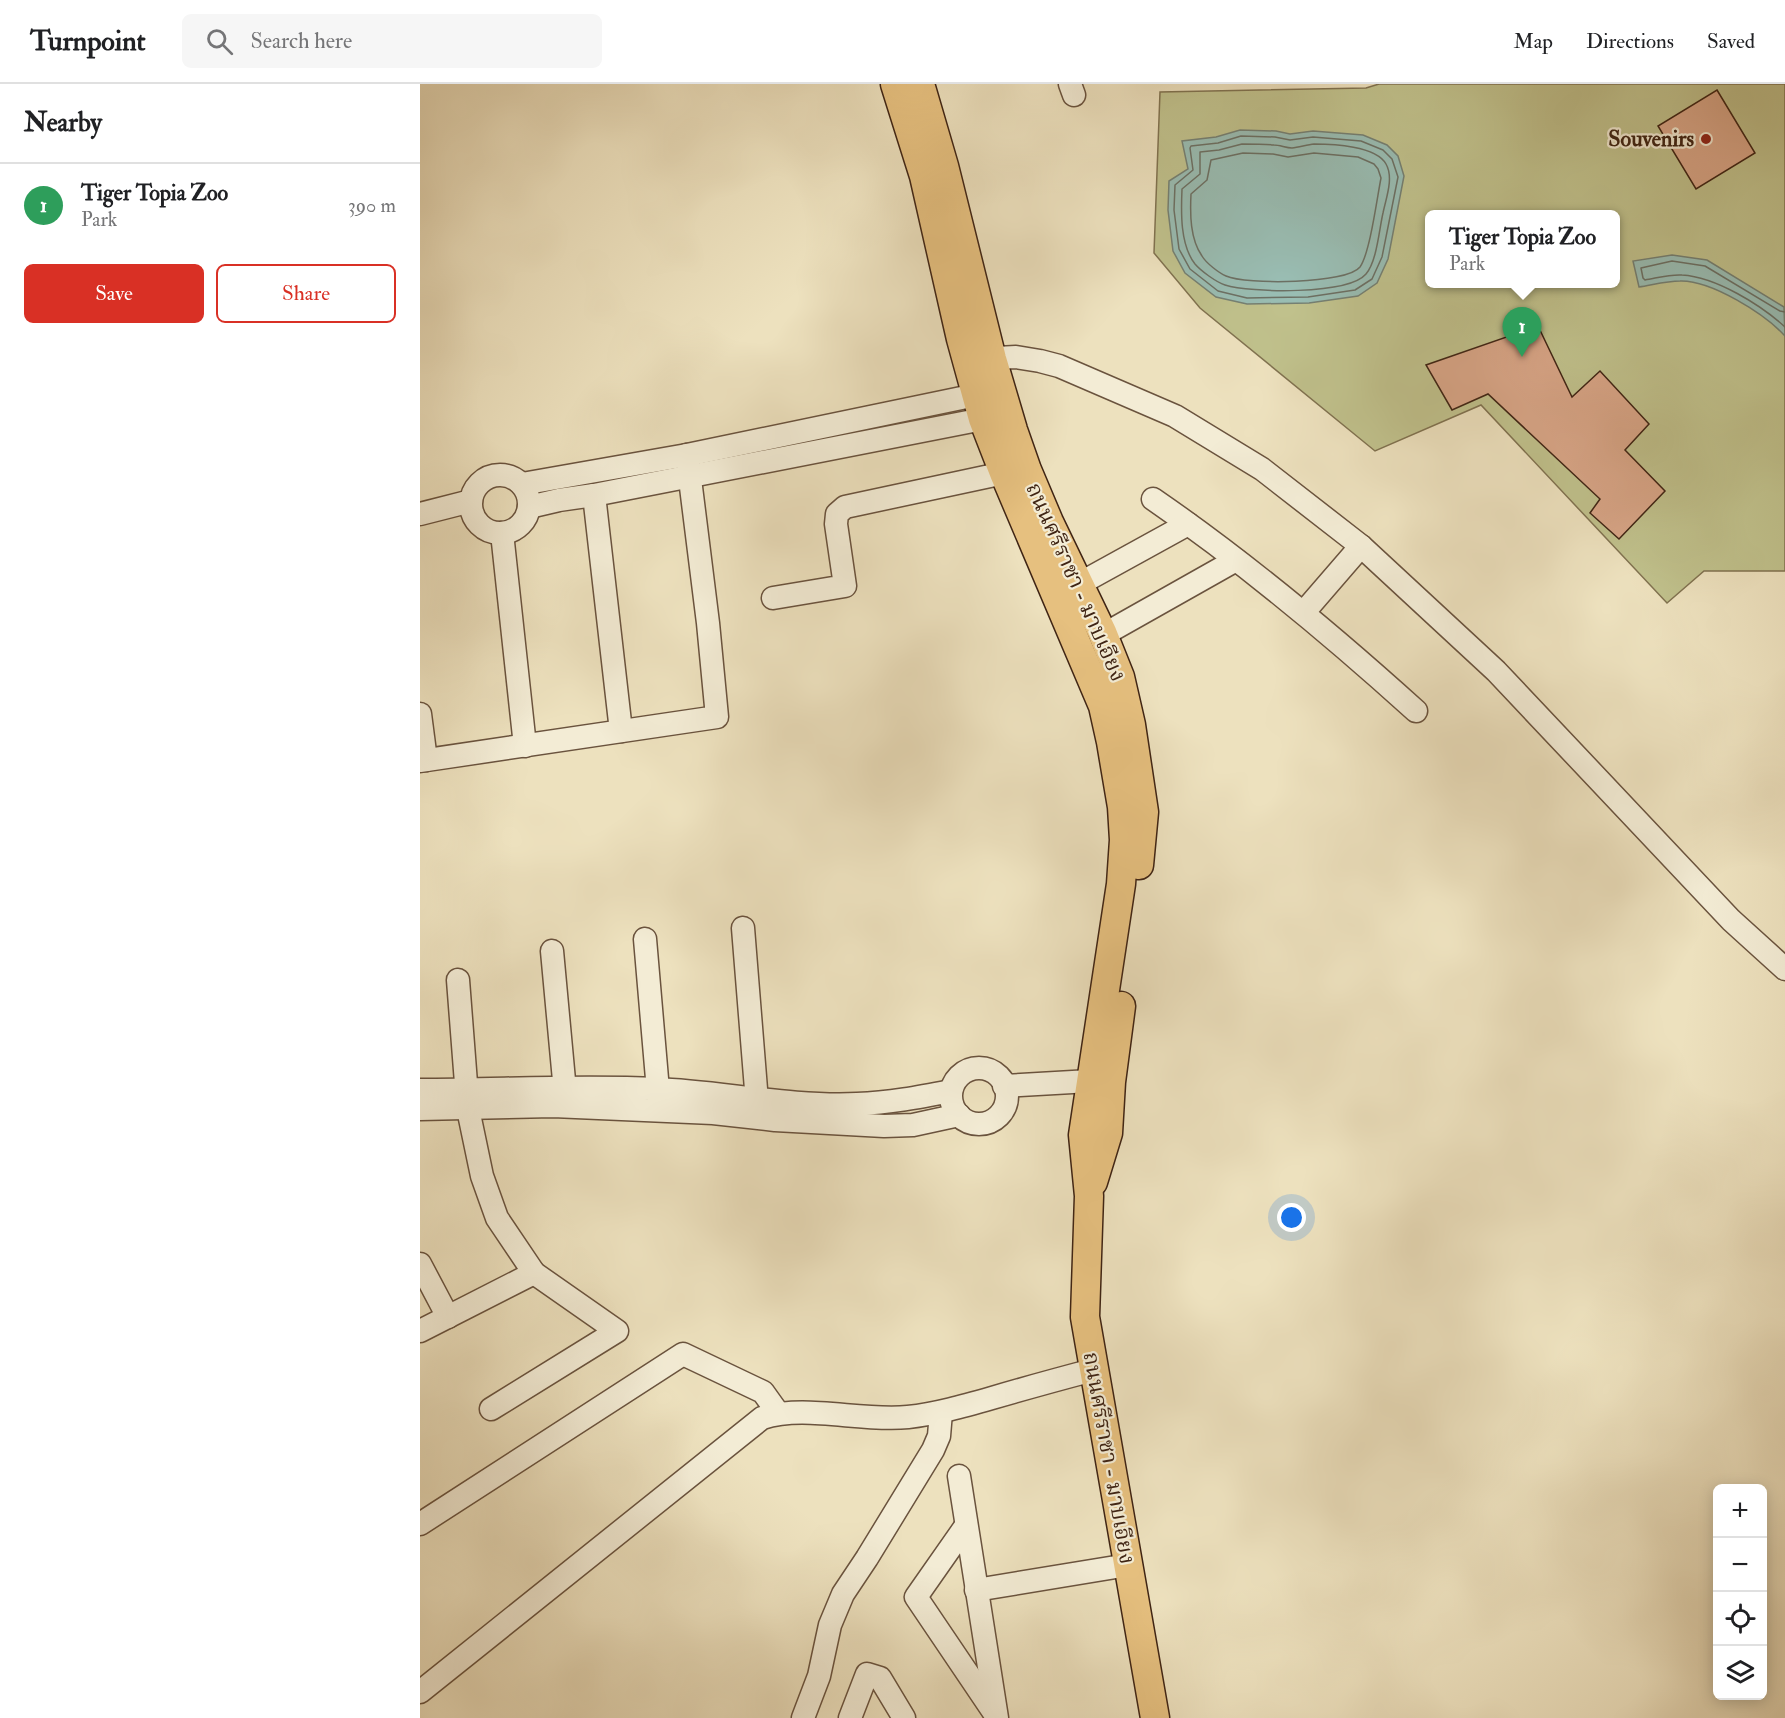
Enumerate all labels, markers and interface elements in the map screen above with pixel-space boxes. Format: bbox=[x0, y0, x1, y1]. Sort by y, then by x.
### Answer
search box bbox=[182, 14, 602, 68]
text: Turnpoint bbox=[30, 24, 146, 59]
icon: search bbox=[203, 25, 236, 58]
text: Search here bbox=[251, 27, 352, 55]
text: Map bbox=[1513, 28, 1553, 55]
text: Directions bbox=[1586, 28, 1674, 55]
text: Saved bbox=[1707, 28, 1755, 55]
text: Nearby bbox=[24, 107, 102, 139]
place label: Souvenirs bbox=[1608, 125, 1694, 153]
marker: Souvenirs bbox=[1699, 132, 1713, 146]
text: Tiger Topia Zoo bbox=[81, 179, 228, 207]
text: 1 bbox=[40, 193, 47, 218]
text: 390 m bbox=[348, 193, 396, 218]
text: Park bbox=[81, 207, 117, 232]
popup bbox=[1425, 210, 1620, 288]
text: Tiger Topia Zoo bbox=[1449, 223, 1596, 251]
text: Park bbox=[1449, 251, 1485, 276]
button: Save bbox=[24, 264, 204, 323]
button: Share bbox=[216, 264, 396, 323]
pin: 1 bbox=[1502, 308, 1542, 357]
street label: ถนนศรีราชา - มาบเอียง bbox=[1019, 478, 1133, 686]
your location bbox=[1277, 1203, 1306, 1232]
street label: ถนนศรีราชา - มาบเอียง bbox=[1077, 1350, 1141, 1566]
map controls bbox=[1713, 1484, 1767, 1700]
button: + bbox=[1713, 1484, 1767, 1538]
button: − bbox=[1713, 1538, 1767, 1592]
button: locate bbox=[1713, 1592, 1767, 1646]
button: layers bbox=[1713, 1646, 1767, 1700]

